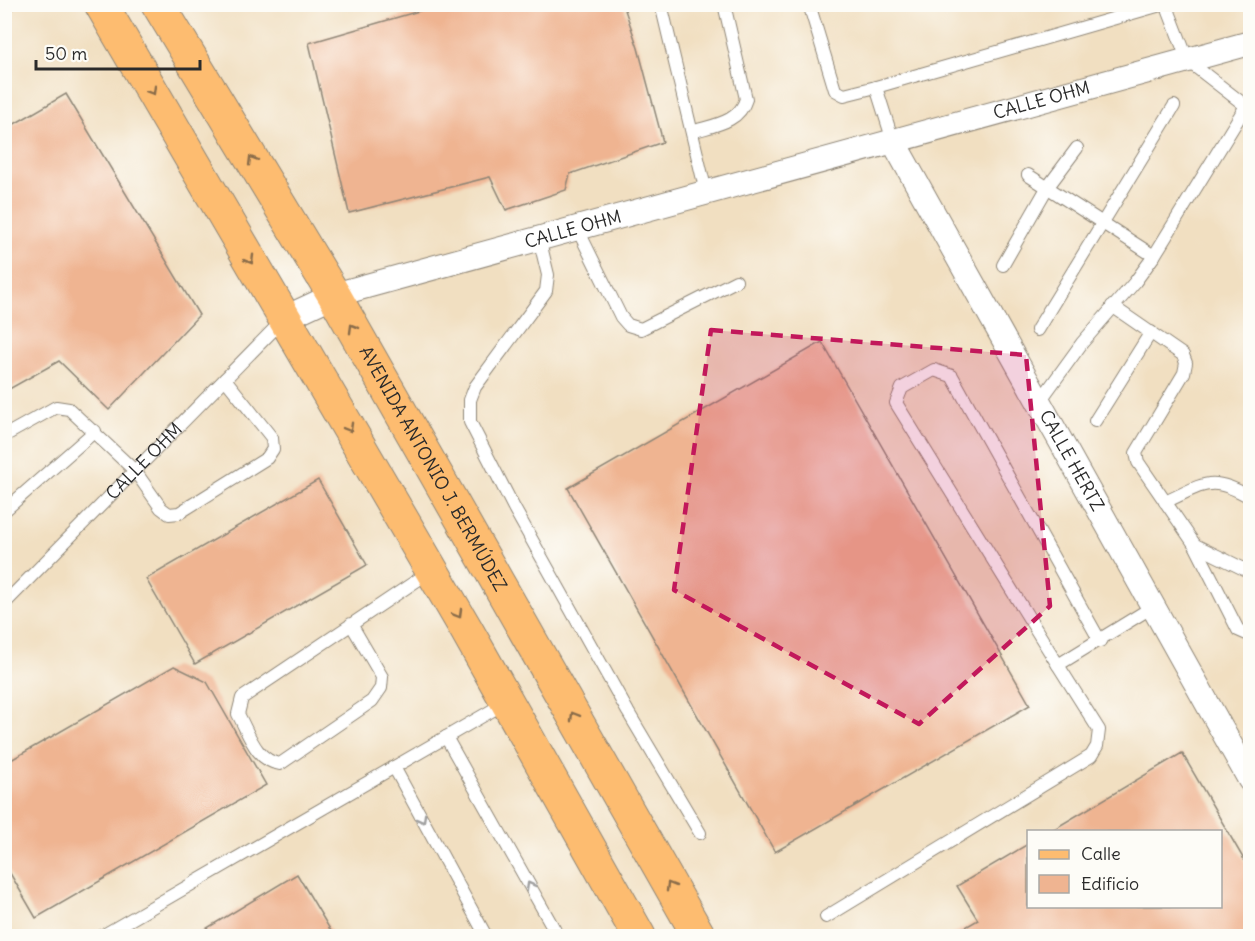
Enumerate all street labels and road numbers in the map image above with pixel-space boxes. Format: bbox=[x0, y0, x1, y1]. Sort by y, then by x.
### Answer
street label: CALLE OHM bbox=[990, 76, 1092, 124]
street label: CALLE OHM bbox=[522, 204, 624, 253]
street label: AVENIDA ANTONIO J. BERMÚDEZ bbox=[354, 342, 512, 595]
street label: CALLE HERTZ bbox=[1035, 406, 1109, 515]
street label: CALLE OHM bbox=[101, 417, 187, 504]

